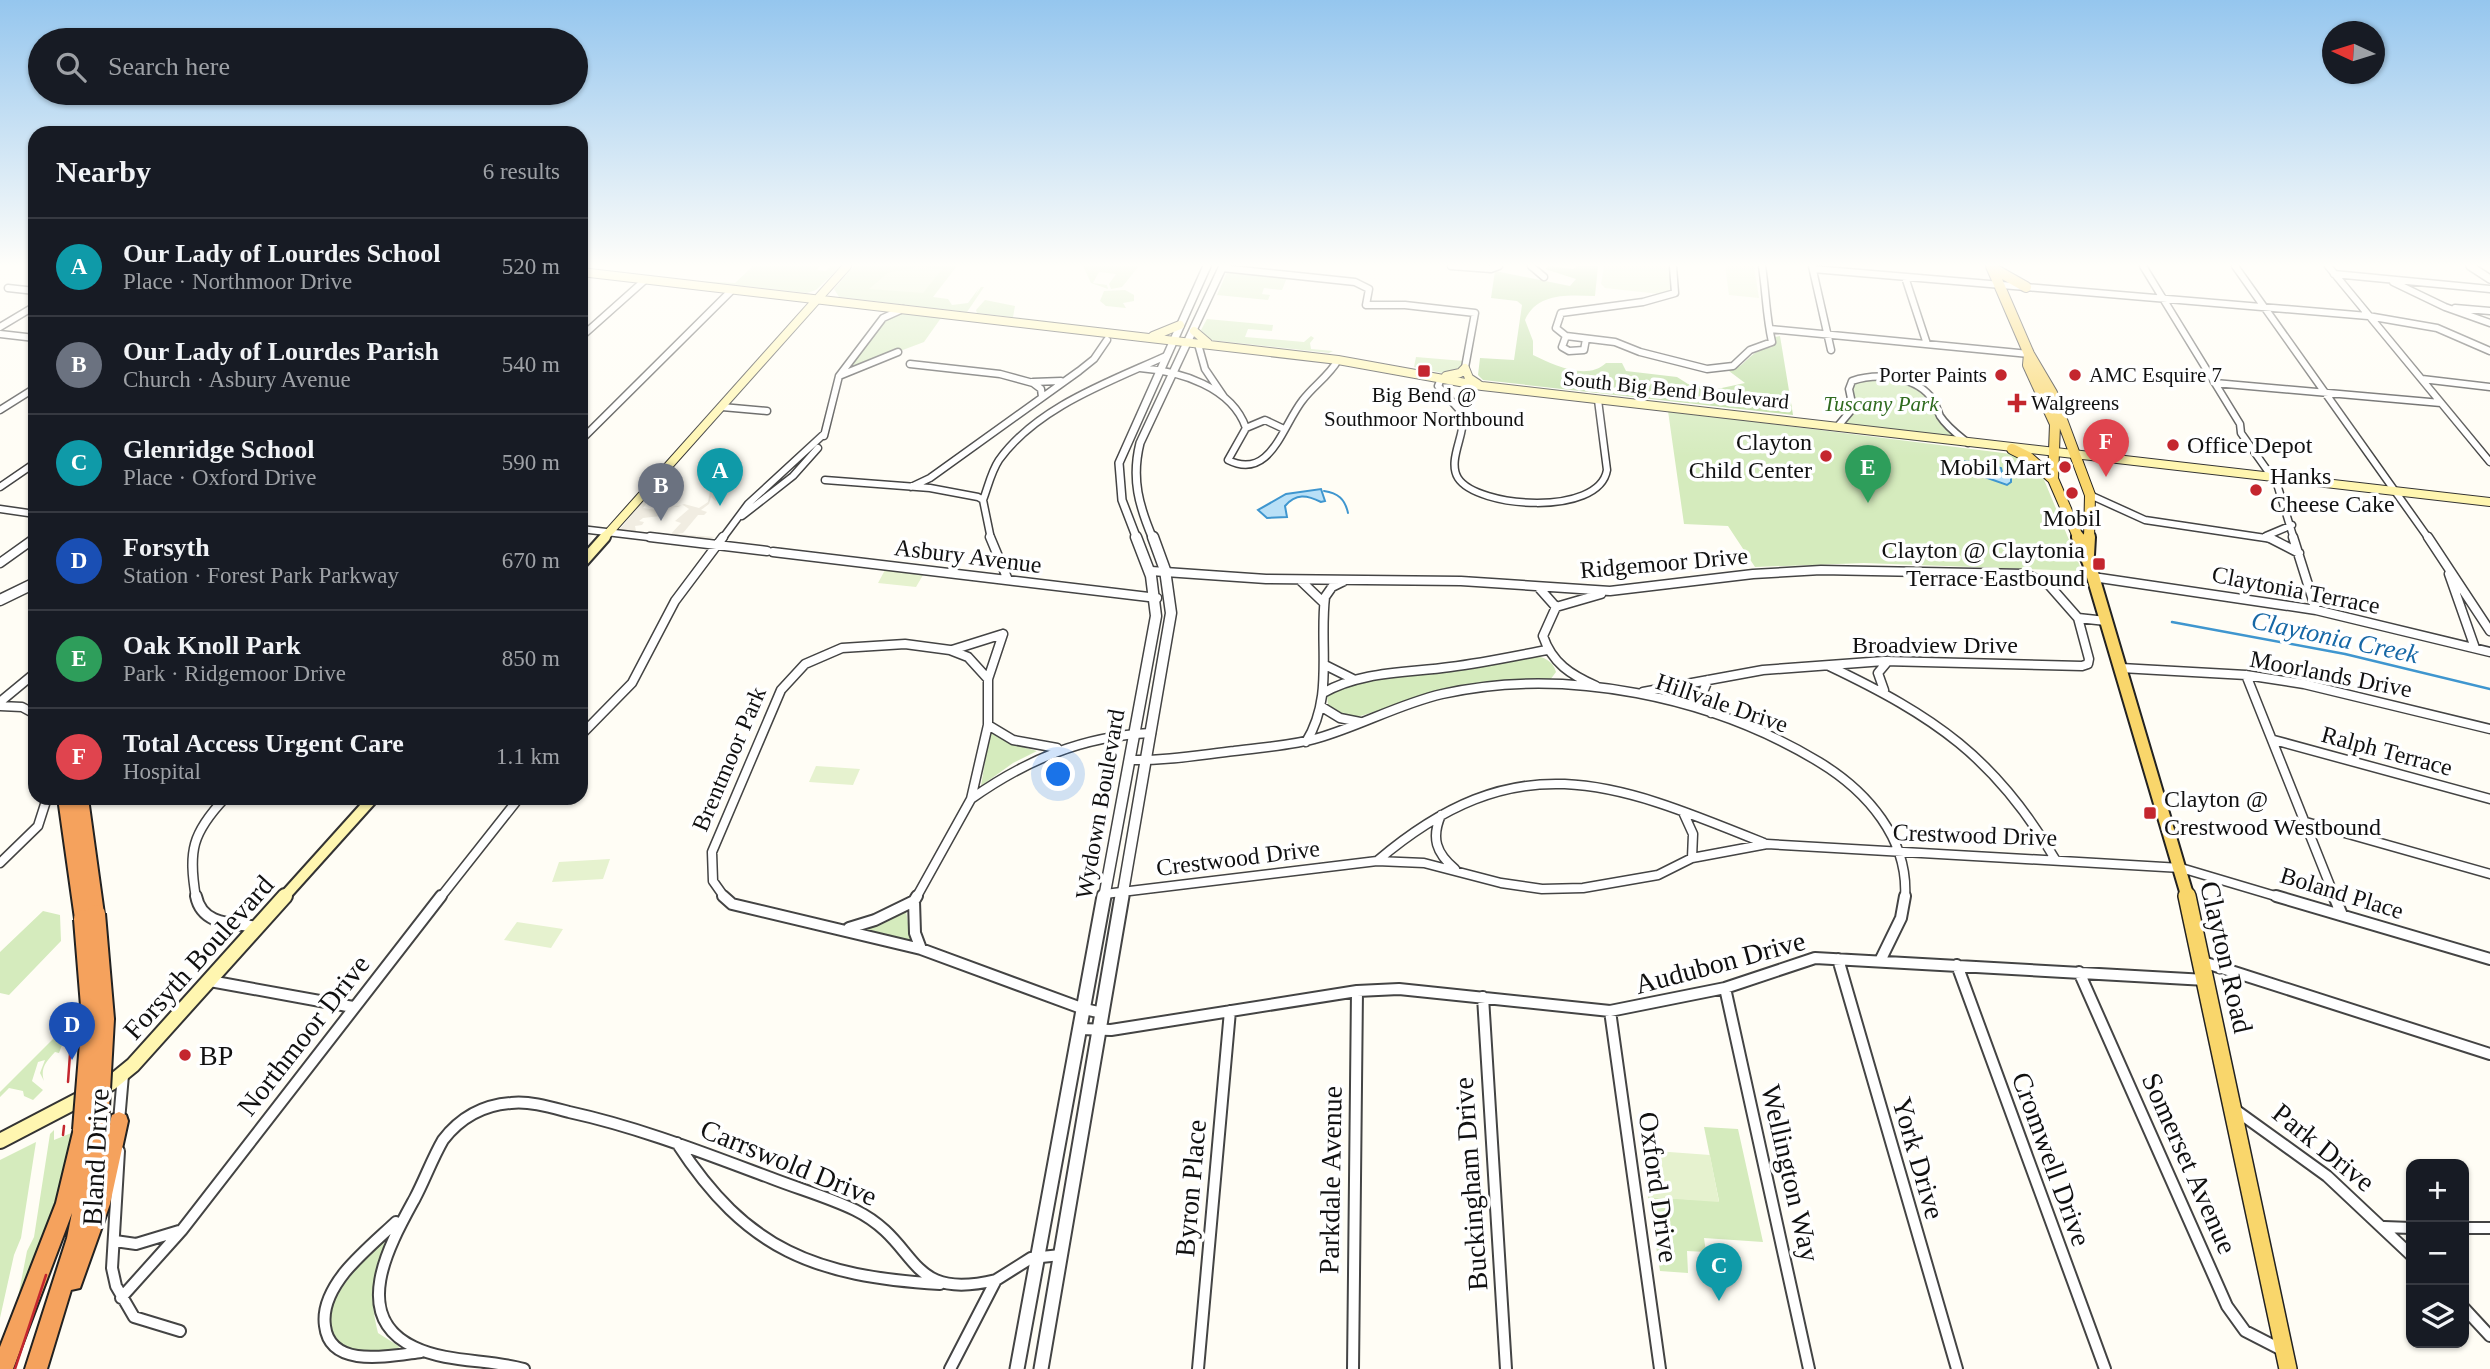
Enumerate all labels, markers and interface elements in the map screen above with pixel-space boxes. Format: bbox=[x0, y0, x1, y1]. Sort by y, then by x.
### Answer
north arrow bbox=[2322, 21, 2385, 84]
search box bbox=[28, 28, 588, 105]
icon: search bbox=[52, 48, 90, 86]
text: Search here bbox=[108, 52, 230, 81]
text: Nearby bbox=[56, 155, 151, 188]
text: 6 results bbox=[483, 159, 560, 184]
text: Our Lady of Lourdes School bbox=[123, 239, 440, 268]
text: A bbox=[71, 254, 87, 279]
text: 520 m bbox=[502, 254, 560, 279]
text: Place · Northmoor Drive bbox=[123, 269, 352, 294]
text: Our Lady of Lourdes Parish bbox=[123, 337, 439, 366]
text: B bbox=[71, 352, 87, 377]
text: 540 m bbox=[502, 352, 560, 377]
marker: Big Bend @ Southmoor Northbound bbox=[1416, 363, 1432, 379]
place label: Porter Paints bbox=[1879, 363, 1987, 387]
place label: AMC Esquire 7 bbox=[2089, 363, 2222, 387]
street label: South Big Bend Boulevard bbox=[1562, 366, 1791, 414]
text: Church · Asbury Avenue bbox=[123, 367, 351, 392]
marker: Porter Paints bbox=[1993, 367, 2009, 383]
marker: AMC Esquire 7 bbox=[2067, 367, 2083, 383]
place label: Big Bend @ Southmoor Northbound bbox=[1324, 383, 1525, 431]
place label: Walgreens bbox=[2031, 391, 2119, 415]
park label: Tuscany Park bbox=[1824, 392, 1939, 416]
marker: Walgreens bbox=[2009, 395, 2025, 411]
pin: F bbox=[2083, 419, 2129, 477]
place label: Clayton Child Center bbox=[1689, 429, 1812, 483]
place label: Office Depot bbox=[2187, 432, 2313, 458]
text: Glenridge School bbox=[123, 435, 314, 464]
marker: Office Depot bbox=[2165, 437, 2181, 453]
pin: E bbox=[1845, 445, 1891, 503]
pin: A bbox=[697, 448, 743, 506]
marker: Clayton Child Center bbox=[1818, 448, 1834, 464]
text: C bbox=[71, 450, 87, 475]
text: 590 m bbox=[502, 450, 560, 475]
place label: Mobil Mart bbox=[1940, 454, 2051, 480]
marker: Mobil Mart bbox=[2057, 459, 2073, 475]
pin: B bbox=[638, 463, 684, 521]
place label: Hanks Cheese Cake bbox=[2270, 463, 2395, 517]
text: Place · Oxford Drive bbox=[123, 465, 317, 490]
marker: Hanks Cheese Cake bbox=[2248, 482, 2264, 498]
marker: Mobil bbox=[2064, 485, 2080, 501]
place label: Mobil bbox=[2043, 505, 2102, 531]
text: Forsyth bbox=[123, 533, 210, 562]
street label: Asbury Avenue bbox=[893, 534, 1043, 578]
place label: Clayton @ Claytonia Terrace Eastbound bbox=[1882, 537, 2085, 591]
street label: Ridgemoor Drive bbox=[1579, 543, 1749, 583]
text: D bbox=[71, 548, 87, 573]
text: 670 m bbox=[502, 548, 560, 573]
marker: Clayton @ Claytonia Terrace Eastbound bbox=[2091, 556, 2107, 572]
street label: Claytonia Terrace bbox=[2210, 561, 2382, 619]
text: Station · Forest Park Parkway bbox=[123, 563, 399, 588]
water label: Claytonia Creek bbox=[2249, 606, 2422, 669]
text: Oak Knoll Park bbox=[123, 631, 301, 660]
street label: Broadview Drive bbox=[1852, 632, 2018, 658]
text: E bbox=[71, 646, 87, 671]
text: 850 m bbox=[502, 646, 560, 671]
street label: Moorlands Drive bbox=[2248, 646, 2414, 702]
text: Park · Ridgemoor Drive bbox=[123, 661, 346, 686]
street label: Hillvale Drive bbox=[1653, 668, 1791, 738]
street label: Brentmoor Park bbox=[687, 683, 771, 835]
street label: Wydown Boulevard bbox=[1070, 707, 1130, 901]
street label: Ralph Terrace bbox=[2319, 721, 2455, 781]
text: Total Access Urgent Care bbox=[123, 729, 404, 758]
text: F bbox=[72, 744, 86, 769]
text: 1.1 km bbox=[496, 744, 560, 769]
your location bbox=[1041, 757, 1075, 791]
text: Hospital bbox=[123, 759, 201, 784]
place label: Clayton @ Crestwood Westbound bbox=[2164, 786, 2381, 840]
marker: Clayton @ Crestwood Westbound bbox=[2142, 805, 2158, 821]
street label: Crestwood Drive bbox=[1892, 819, 2058, 851]
street label: Crestwood Drive bbox=[1155, 835, 1321, 881]
street label: Boland Place bbox=[2277, 862, 2407, 924]
street label: Forsyth Boulevard bbox=[117, 869, 280, 1045]
street label: Clayton Road bbox=[2194, 878, 2259, 1036]
street label: Audubon Drive bbox=[1632, 925, 1809, 1000]
street label: Northmoor Drive bbox=[231, 949, 376, 1122]
pin: D bbox=[49, 1002, 95, 1060]
place label: BP bbox=[199, 1040, 233, 1071]
marker: BP bbox=[177, 1047, 193, 1063]
street label: Cromwell Drive bbox=[2006, 1068, 2097, 1250]
street label: Somerset Avenue bbox=[2136, 1068, 2243, 1258]
street label: Buckingham Drive bbox=[1448, 1076, 1493, 1292]
street label: Wellington Way bbox=[1755, 1082, 1826, 1265]
street label: Parkdale Avenue bbox=[1313, 1086, 1348, 1274]
street label: Bland Drive bbox=[76, 1087, 115, 1227]
street label: York Drive bbox=[1886, 1094, 1951, 1223]
street label: Park Drive bbox=[2266, 1097, 2381, 1198]
street label: Oxford Drive bbox=[1633, 1110, 1684, 1264]
street label: Carrswold Drive bbox=[696, 1113, 881, 1212]
street label: Byron Place bbox=[1169, 1118, 1212, 1258]
map controls bbox=[2406, 1159, 2469, 1348]
button: + bbox=[2406, 1159, 2469, 1222]
button: − bbox=[2406, 1222, 2469, 1285]
pin: C bbox=[1696, 1243, 1742, 1301]
button: layers bbox=[2406, 1285, 2469, 1348]

